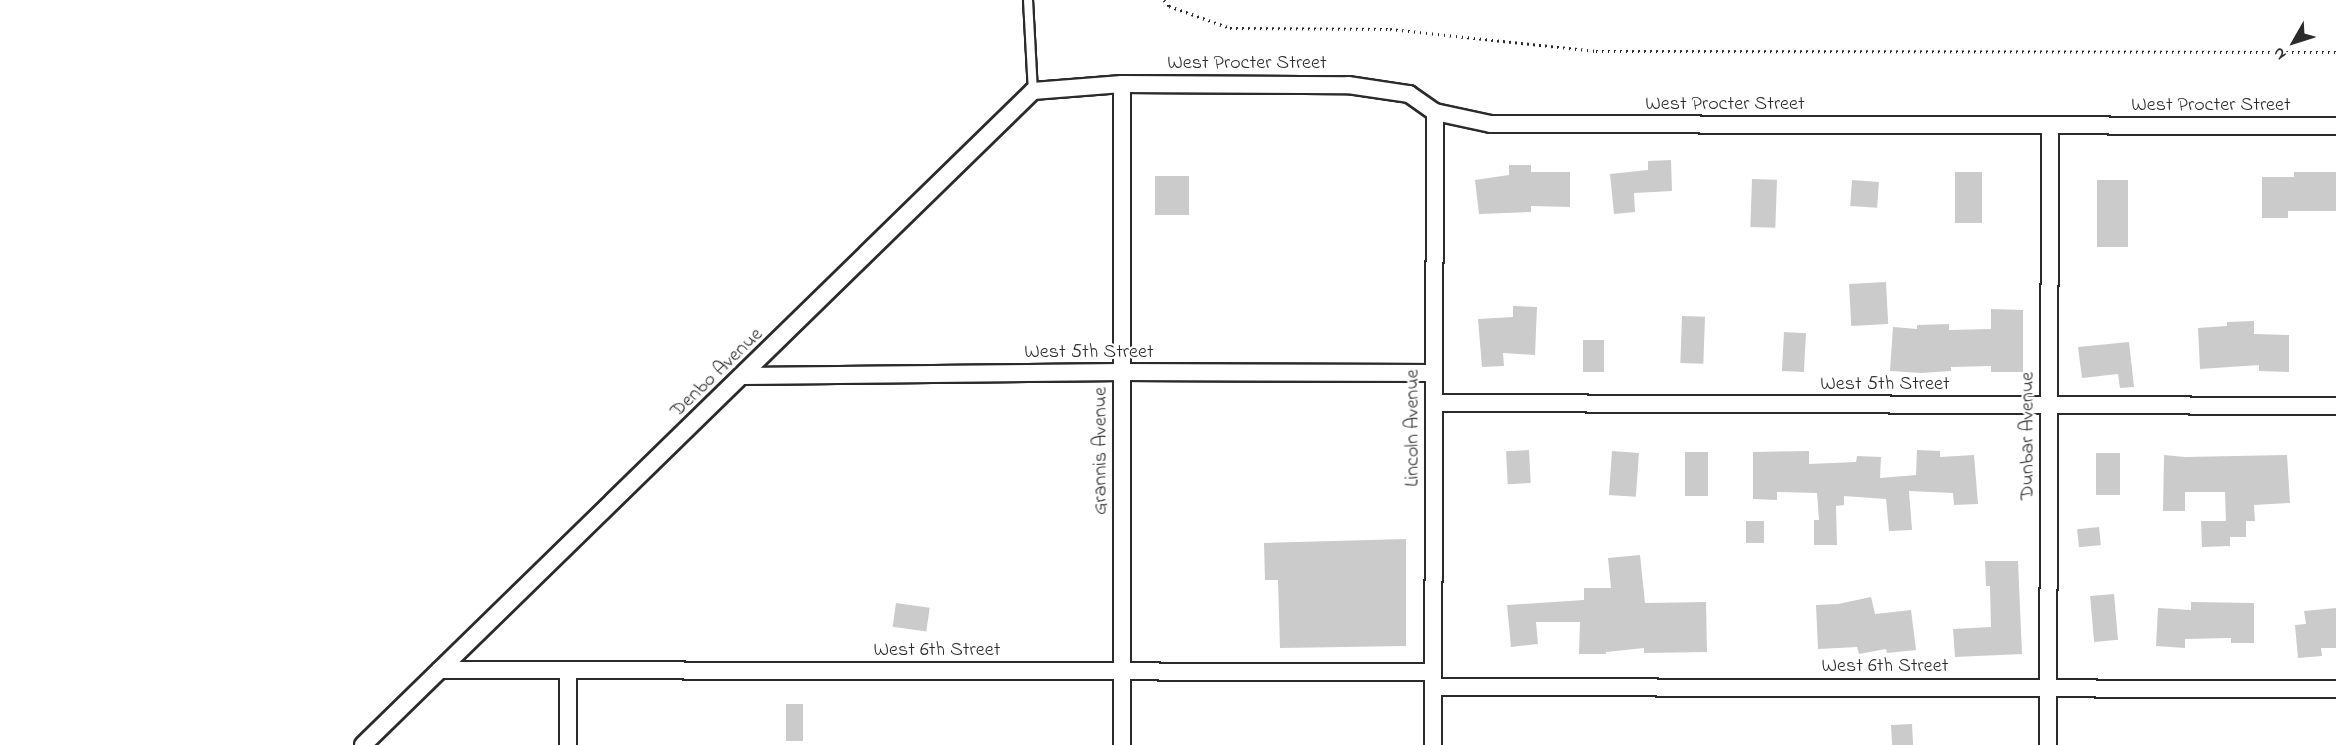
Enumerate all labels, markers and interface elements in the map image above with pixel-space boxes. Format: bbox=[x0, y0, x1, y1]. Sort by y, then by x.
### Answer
north arrow bbox=[2264, 12, 2324, 72]
text: N bbox=[2267, 42, 2293, 65]
street label: West Procter Street bbox=[1167, 51, 1327, 75]
street label: West Procter Street bbox=[1645, 92, 1805, 116]
street label: West Procter Street bbox=[2131, 93, 2291, 117]
street label: Denbo Avenue bbox=[666, 323, 768, 423]
street label: West 5th Street bbox=[1024, 340, 1154, 364]
street label: Lincoln Avenue bbox=[1401, 369, 1425, 487]
street label: West 5th Street bbox=[1820, 372, 1950, 396]
street label: Dunbar Avenue bbox=[2016, 372, 2040, 500]
street label: Grannis Avenue bbox=[1089, 387, 1113, 515]
street label: West 6th Street bbox=[874, 638, 1000, 662]
street label: West 6th Street bbox=[1822, 654, 1948, 678]

